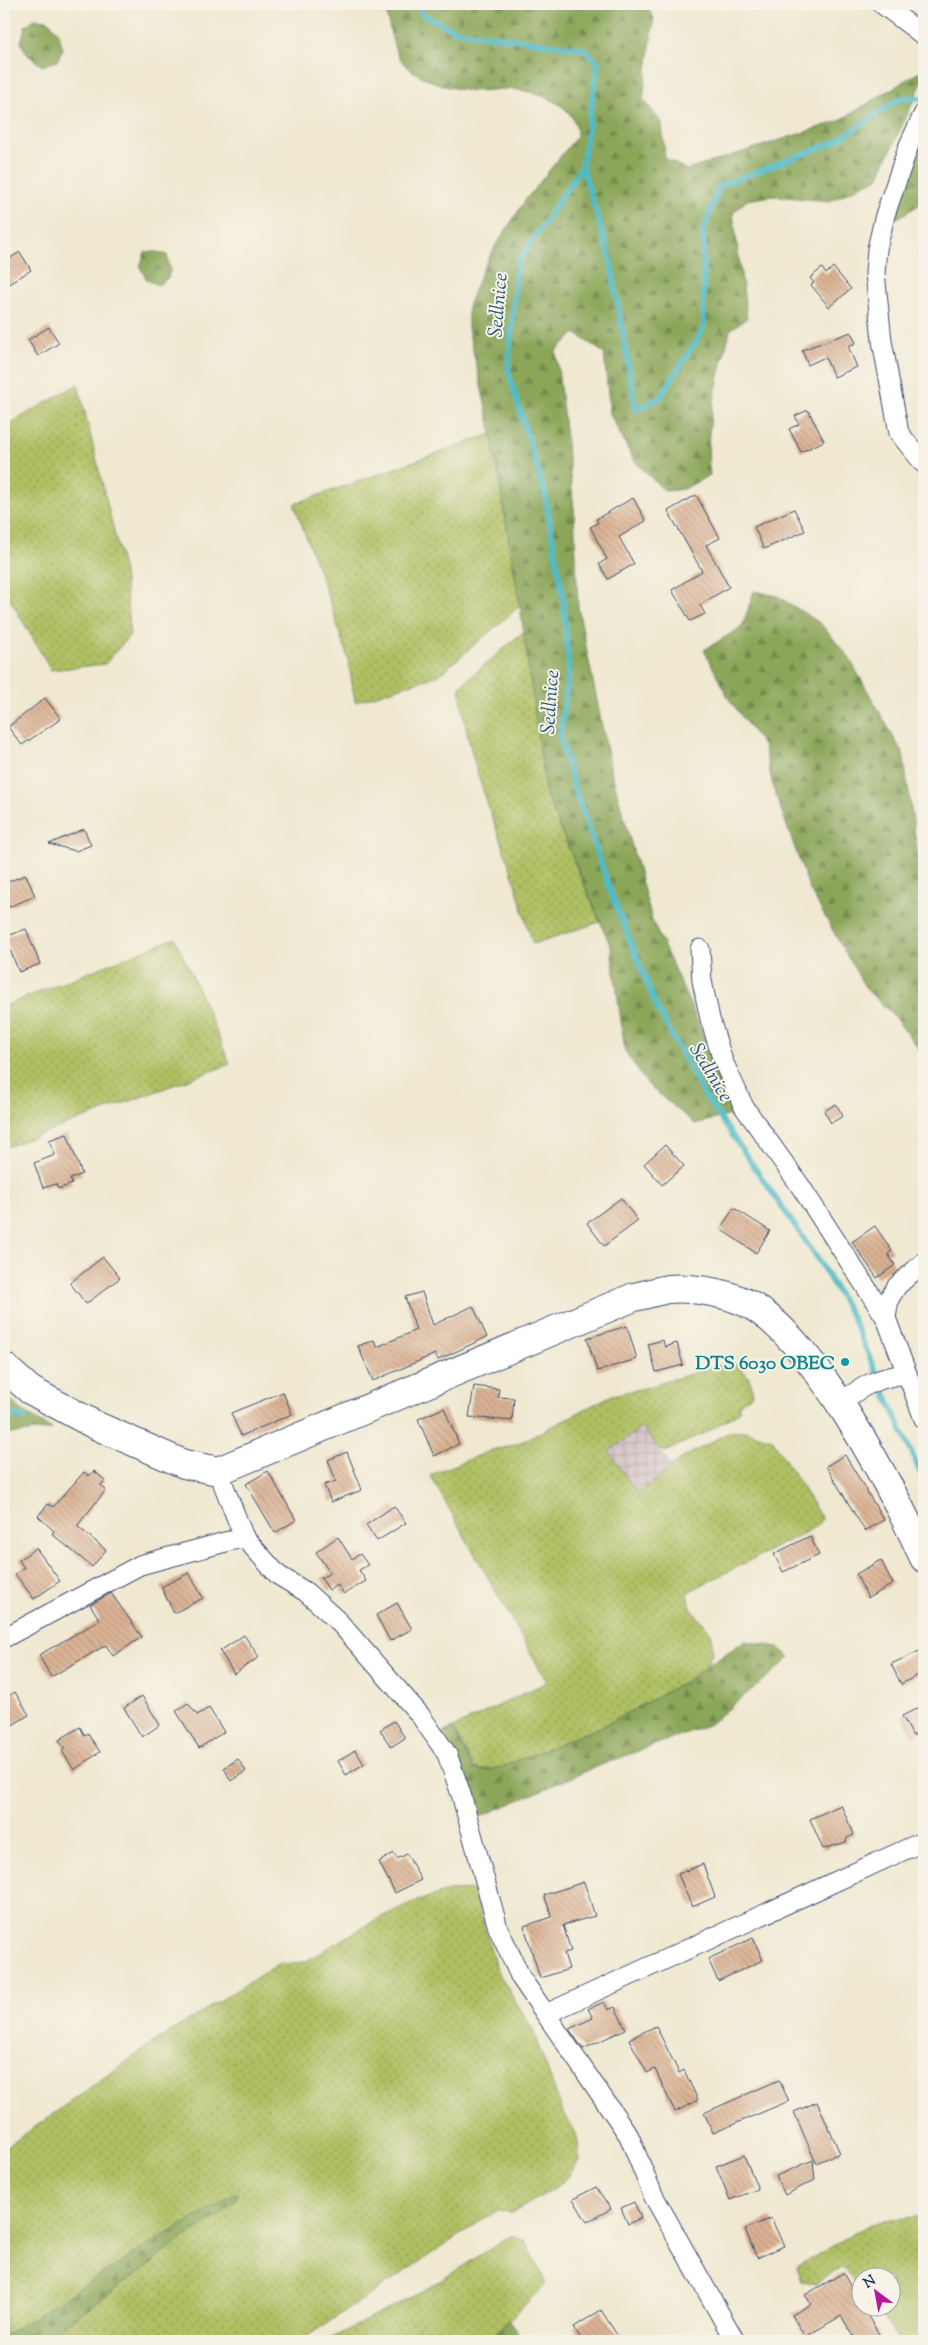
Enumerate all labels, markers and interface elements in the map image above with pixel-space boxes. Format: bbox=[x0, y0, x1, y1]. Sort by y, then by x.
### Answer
water label: Sedlnice bbox=[482, 272, 517, 339]
water label: Sedlnice bbox=[535, 669, 568, 735]
water label: Sedlnice bbox=[681, 1038, 739, 1108]
place label: DTS 6030 OBEC bbox=[695, 1351, 835, 1378]
marker: DTS 6030 OBEC bbox=[839, 1356, 851, 1368]
north arrow bbox=[850, 2268, 900, 2318]
text: N bbox=[860, 2271, 880, 2294]

